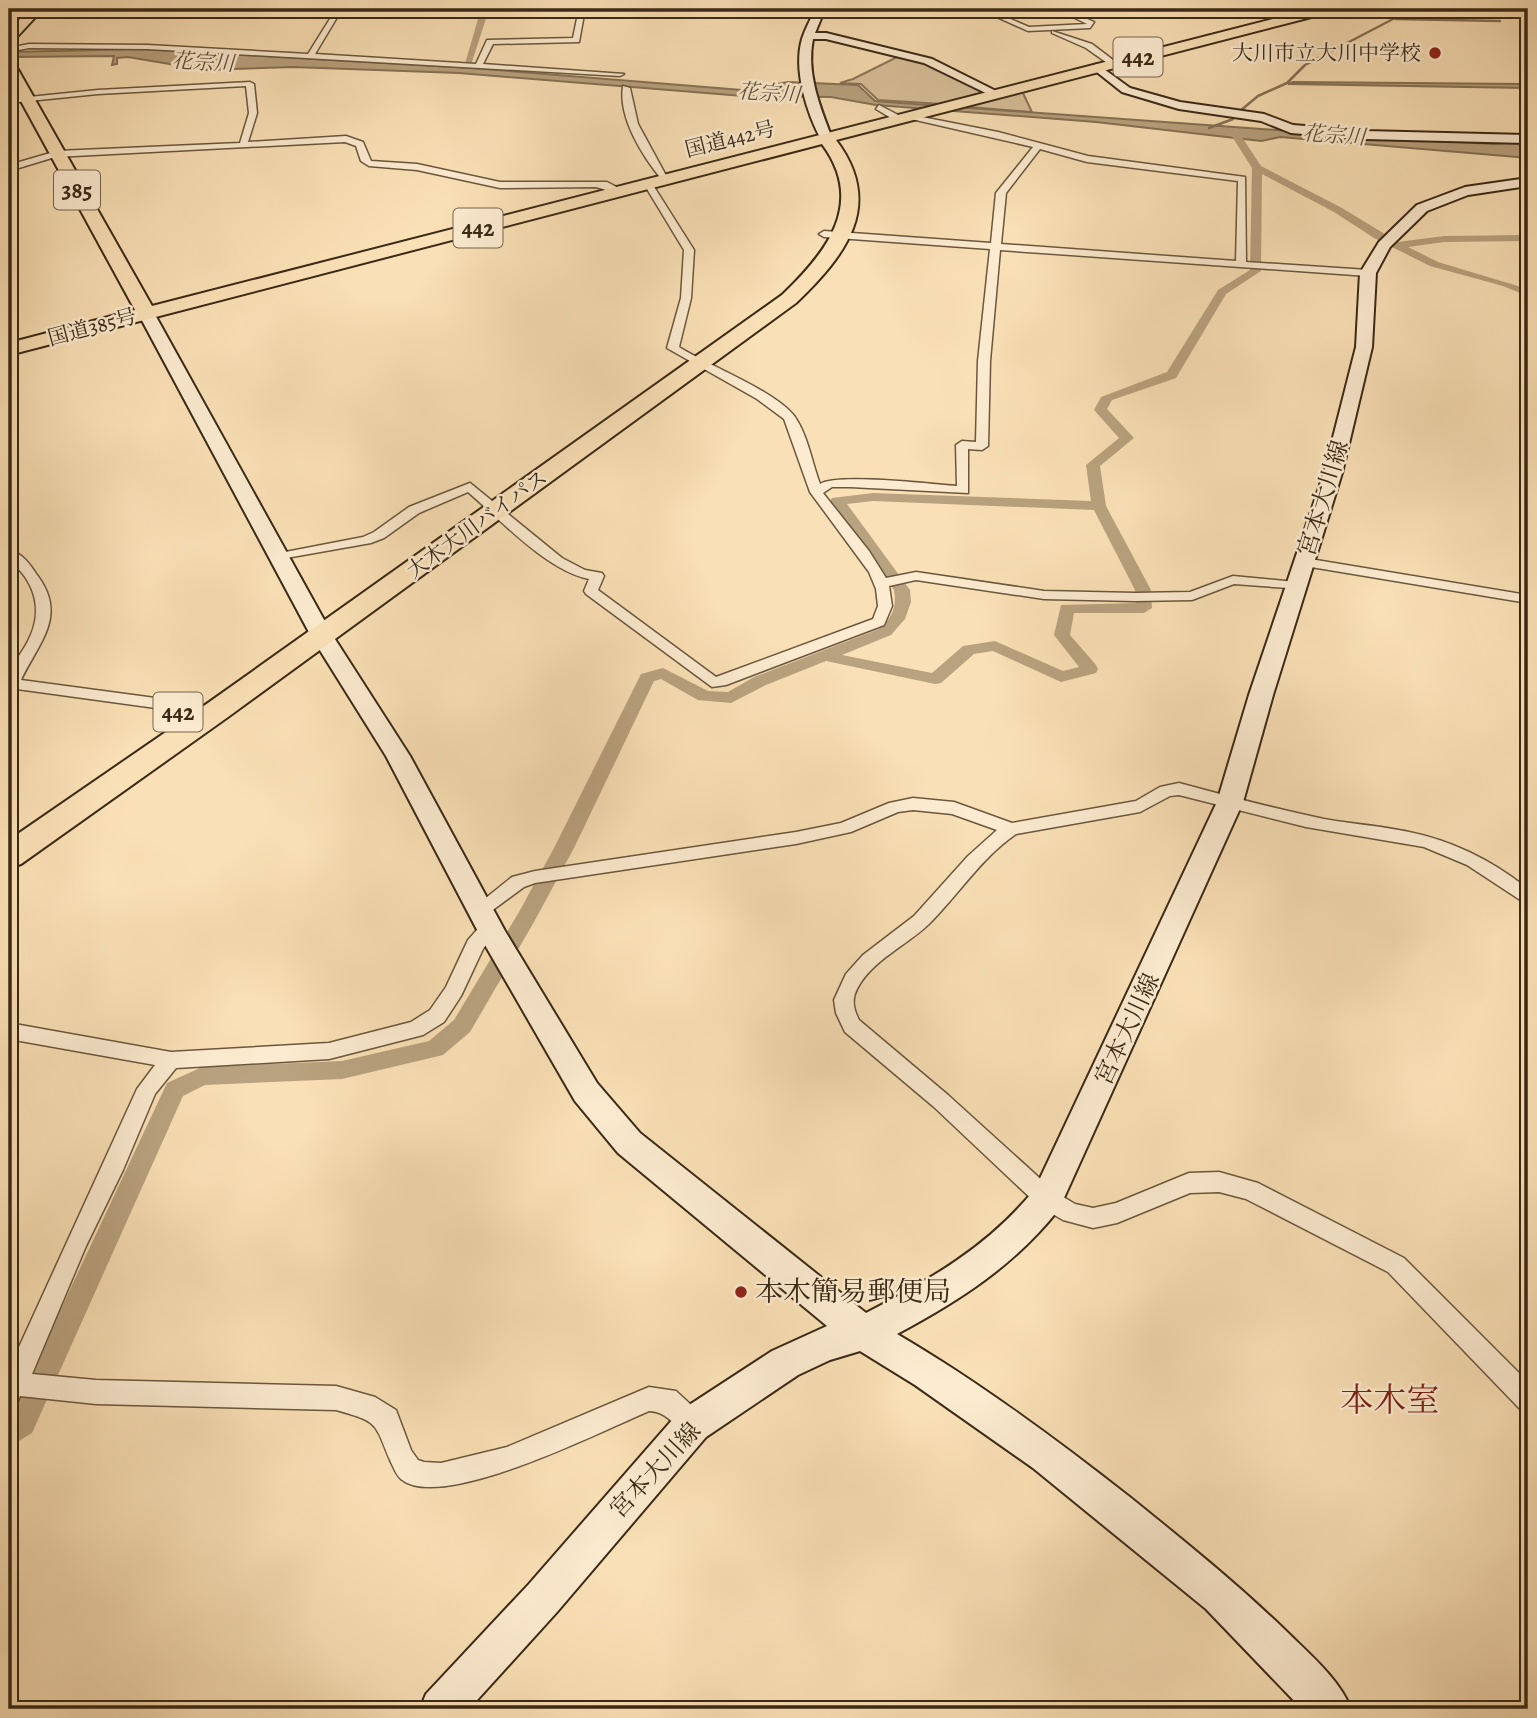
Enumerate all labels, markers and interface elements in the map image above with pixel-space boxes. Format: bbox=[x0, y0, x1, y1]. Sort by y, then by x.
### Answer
road number: 442 bbox=[1114, 38, 1162, 76]
place label: 大川市立大川中学校 bbox=[1232, 39, 1421, 67]
marker: 大川市立大川中学校 bbox=[1427, 45, 1443, 61]
water label: 花宗川 bbox=[171, 46, 237, 78]
water label: 花宗川 bbox=[737, 77, 803, 109]
street label: 国道442号 bbox=[682, 114, 778, 164]
water label: 花宗川 bbox=[1302, 119, 1368, 151]
road number: 385 bbox=[54, 170, 100, 210]
road number: 442 bbox=[454, 208, 503, 247]
street label: 国道385号 bbox=[44, 302, 140, 352]
street label: 宮本大川線 bbox=[1290, 436, 1356, 560]
street label: 大木大川バイパス bbox=[401, 463, 553, 585]
road number: 442 bbox=[154, 692, 202, 732]
street label: 宮本大川線 bbox=[1087, 968, 1167, 1090]
place label: 本木簡易郵便局 bbox=[755, 1273, 951, 1311]
marker: 本木簡易郵便局 bbox=[733, 1284, 749, 1300]
district label: 本木室 bbox=[1341, 1377, 1440, 1422]
street label: 宮本大川線 bbox=[602, 1415, 708, 1525]

